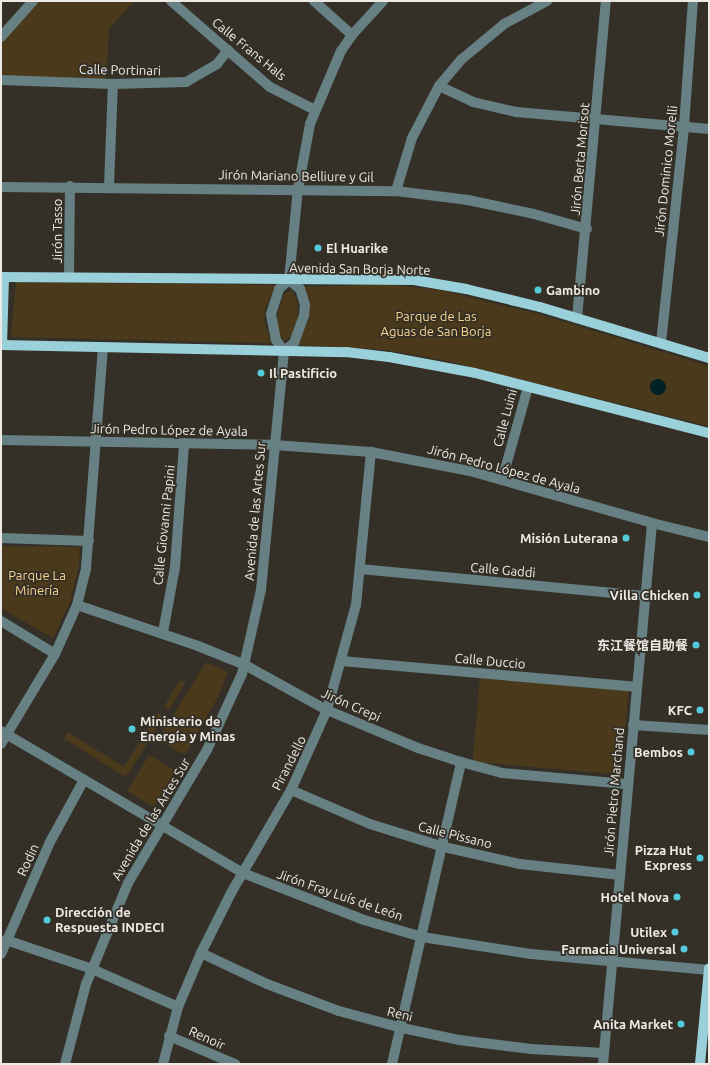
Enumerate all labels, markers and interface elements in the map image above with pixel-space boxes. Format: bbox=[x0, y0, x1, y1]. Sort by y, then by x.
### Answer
street label: Calle Frans Hals bbox=[209, 14, 289, 84]
street label: Calle Portinari bbox=[79, 61, 161, 79]
street label: Jirón Berta Morisot bbox=[567, 102, 593, 216]
street label: Jirón Dominico Morelli bbox=[651, 105, 681, 237]
street label: Jirón Mariano Belliure y Gil bbox=[218, 167, 374, 185]
street label: Jirón Tasso bbox=[49, 199, 65, 263]
place label: El Huarike bbox=[326, 240, 388, 256]
marker: El Huarike bbox=[313, 243, 323, 253]
street label: Avenida San Borja Norte bbox=[289, 260, 431, 278]
place label: Gambino bbox=[546, 282, 600, 298]
marker: Gambino bbox=[533, 285, 543, 295]
park label: Parque de Las Aguas de San Borja bbox=[381, 309, 491, 340]
place label: Il Pastificio bbox=[269, 365, 337, 381]
marker: Il Pastificio bbox=[256, 368, 266, 378]
street label: Calle Luini bbox=[490, 387, 520, 449]
street label: Jirón Pedro López de Ayala bbox=[90, 421, 248, 439]
street label: Avenida de las Artes Sur bbox=[241, 441, 269, 581]
street label: Jirón Pedro López de Ayala bbox=[426, 441, 582, 497]
street label: Calle Giovanni Papini bbox=[150, 464, 178, 586]
place label: Misión Luterana bbox=[520, 530, 618, 546]
marker: Misión Luterana bbox=[621, 533, 631, 543]
street label: Calle Gaddi bbox=[470, 559, 536, 581]
park label: Parque La Minería bbox=[8, 568, 66, 599]
place label: Villa Chicken bbox=[610, 587, 689, 603]
marker: Villa Chicken bbox=[692, 590, 702, 600]
place label: 东江餐馆自助餐 bbox=[597, 637, 688, 653]
marker: 东江餐馆自助餐 bbox=[691, 640, 701, 650]
street label: Calle Duccio bbox=[454, 650, 526, 672]
street label: Jirón Crepi bbox=[319, 685, 383, 725]
place label: KFC bbox=[668, 702, 692, 718]
marker: KFC bbox=[695, 705, 705, 715]
place label: Ministerio de Energía y Minas bbox=[140, 714, 235, 745]
marker: Ministerio de Energía y Minas bbox=[127, 724, 137, 734]
street label: Jirón Pietro Marchand bbox=[601, 727, 627, 857]
street label: Pirandello bbox=[269, 733, 309, 793]
place label: Bembos bbox=[634, 744, 683, 760]
marker: Bembos bbox=[686, 747, 696, 757]
street label: Avenida de las Artes Sur bbox=[108, 755, 194, 883]
street label: Calle Pissano bbox=[416, 818, 494, 852]
street label: Rodin bbox=[14, 841, 42, 879]
place label: Pizza Hut Express bbox=[635, 843, 692, 874]
marker: Pizza Hut Express bbox=[695, 853, 705, 863]
street label: Jirón Fray Luís de León bbox=[275, 866, 405, 924]
place label: Hotel Nova bbox=[601, 889, 669, 905]
marker: Hotel Nova bbox=[672, 892, 682, 902]
place label: Dirección de Respuesta INDECI bbox=[55, 905, 164, 936]
marker: Dirección de Respuesta INDECI bbox=[42, 915, 52, 925]
place label: Utilex bbox=[630, 924, 667, 940]
marker: Utilex bbox=[670, 927, 680, 937]
place label: Farmacia Universal bbox=[561, 941, 676, 957]
marker: Farmacia Universal bbox=[679, 944, 689, 954]
street label: Reni bbox=[386, 1003, 414, 1025]
place label: Anita Market bbox=[593, 1016, 673, 1032]
marker: Anita Market bbox=[676, 1019, 686, 1029]
street label: Renoir bbox=[186, 1023, 228, 1053]

